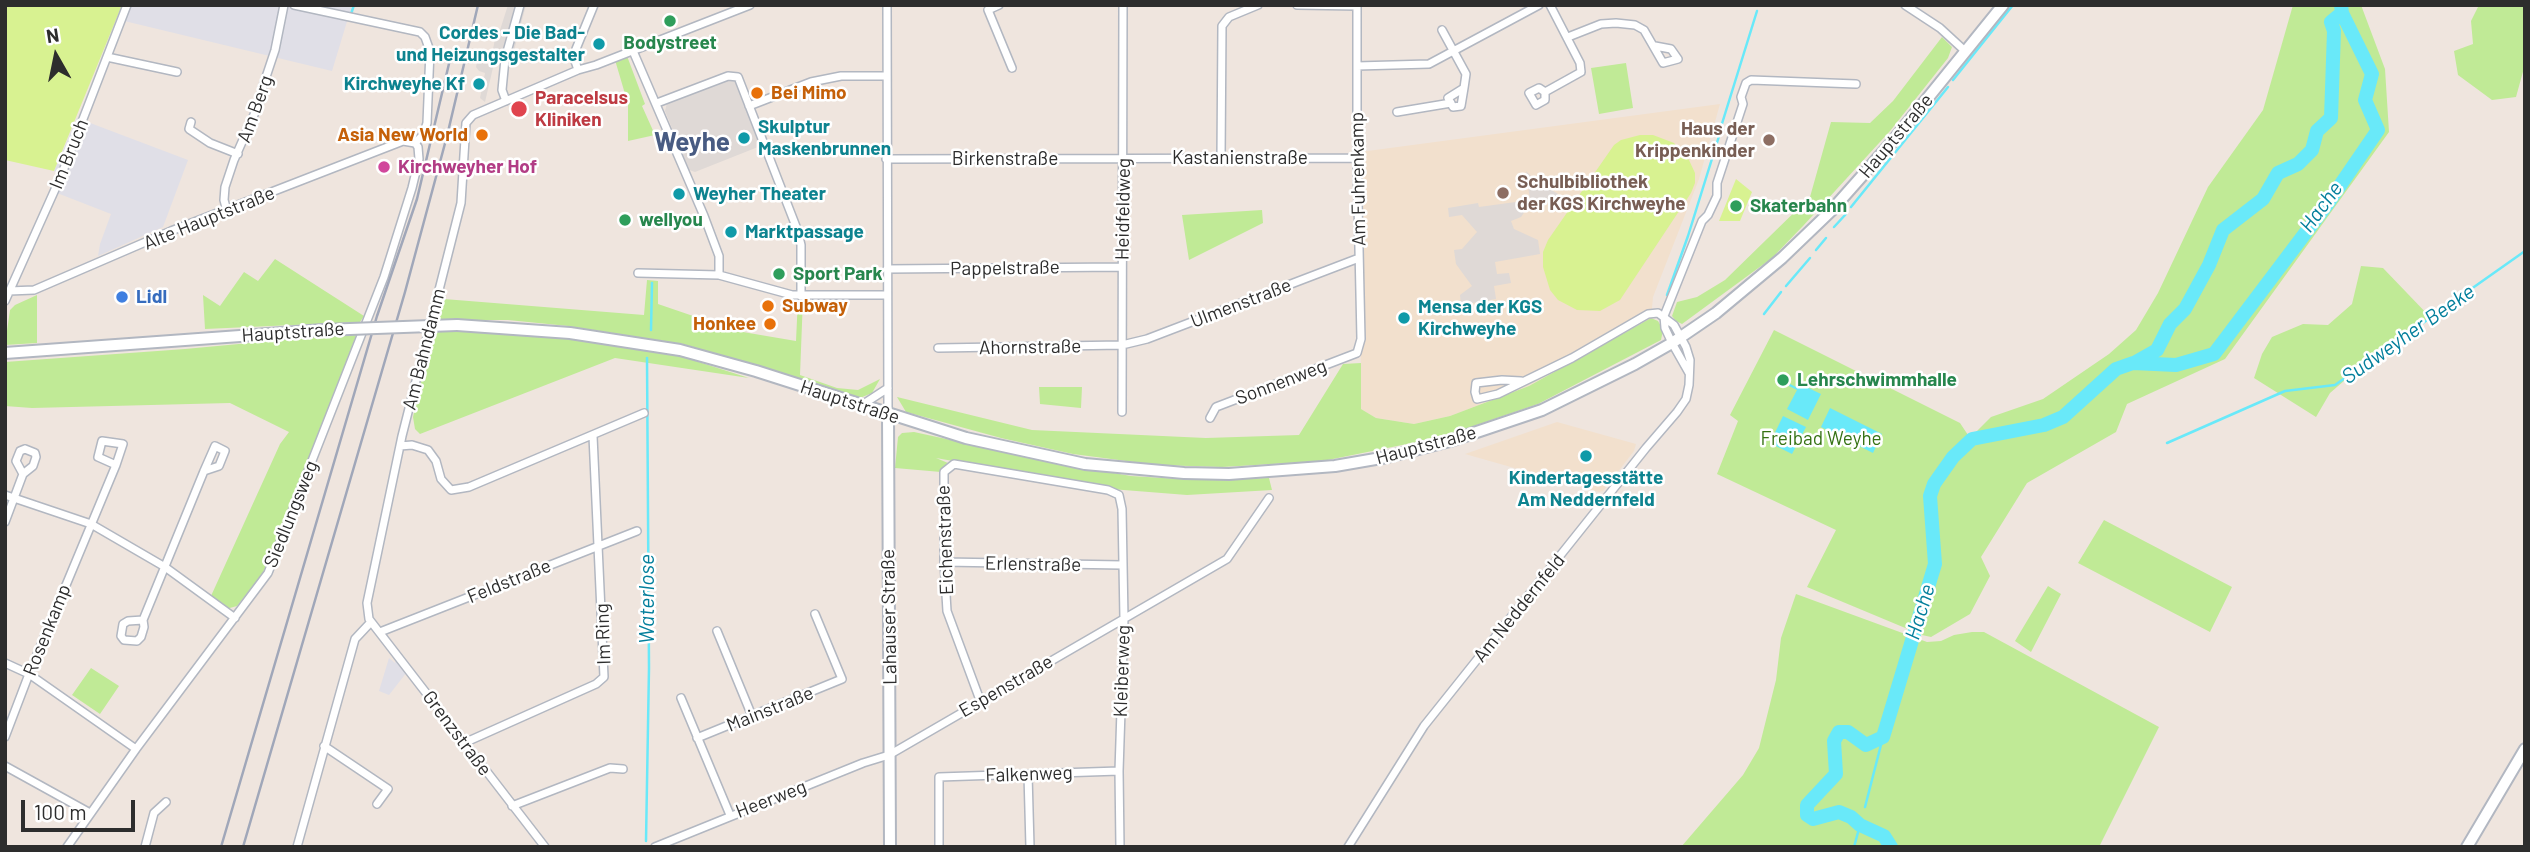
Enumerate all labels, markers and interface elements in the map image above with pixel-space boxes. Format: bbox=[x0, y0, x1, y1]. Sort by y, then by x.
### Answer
marker: Bodystreet bbox=[662, 13, 678, 29]
north arrow bbox=[21, 21, 91, 91]
text: N bbox=[45, 22, 61, 47]
place label: Cordes - Die Bad- und Heizungsgestalter bbox=[396, 22, 585, 66]
place label: Bodystreet bbox=[623, 32, 717, 54]
marker: Cordes - Die Bad- und Heizungsgestalter bbox=[591, 36, 607, 52]
street label: Am Berg bbox=[232, 72, 278, 146]
place label: Kirchweyhe Kf bbox=[344, 73, 465, 95]
marker: Kirchweyhe Kf bbox=[471, 76, 487, 92]
place label: Bei Mimo bbox=[771, 82, 847, 104]
marker: Bei Mimo bbox=[749, 85, 765, 101]
place label: Paracelsus Kliniken bbox=[535, 87, 628, 131]
street label: Hauptstraße bbox=[1854, 89, 1938, 183]
marker: Paracelsus Kliniken bbox=[509, 99, 529, 119]
street label: Am Fuhrenkamp bbox=[1345, 112, 1371, 246]
street label: Im Bruch bbox=[45, 116, 93, 192]
place label: Skulptur Maskenbrunnen bbox=[758, 116, 891, 160]
place label: Haus der Krippenkinder bbox=[1635, 118, 1755, 162]
place label: Asia New World bbox=[337, 124, 468, 146]
district label: Weyhe bbox=[654, 126, 730, 158]
marker: Asia New World bbox=[474, 127, 490, 143]
marker: Skulptur Maskenbrunnen bbox=[736, 130, 752, 146]
marker: Haus der Krippenkinder bbox=[1761, 132, 1777, 148]
street label: Kastanienstraße bbox=[1172, 147, 1308, 169]
street label: Birkenstraße bbox=[952, 148, 1058, 170]
place label: Kirchweyher Hof bbox=[398, 156, 537, 178]
street label: Heidfeldweg bbox=[1111, 158, 1135, 260]
marker: Kirchweyher Hof bbox=[376, 159, 392, 175]
place label: Schulbibliothek der KGS Kirchweyhe bbox=[1517, 171, 1686, 215]
water label: Hache bbox=[2294, 177, 2348, 237]
street label: Alte Hauptstraße bbox=[140, 181, 278, 255]
place label: Weyher Theater bbox=[693, 183, 826, 205]
marker: Schulbibliothek der KGS Kirchweyhe bbox=[1495, 185, 1511, 201]
marker: Weyher Theater bbox=[671, 186, 687, 202]
place label: Skaterbahn bbox=[1750, 195, 1847, 217]
marker: Skaterbahn bbox=[1728, 198, 1744, 214]
place label: wellyou bbox=[639, 209, 703, 231]
marker: wellyou bbox=[617, 212, 633, 228]
place label: Marktpassage bbox=[745, 221, 864, 243]
marker: Marktpassage bbox=[723, 224, 739, 240]
street label: Pappelstraße bbox=[950, 256, 1060, 280]
place label: Sport Park bbox=[793, 263, 883, 285]
marker: Sport Park bbox=[771, 266, 787, 282]
street label: Ulmenstraße bbox=[1187, 273, 1295, 333]
water label: Sudweyher Beeke bbox=[2337, 279, 2479, 389]
place label: Lidl bbox=[136, 286, 167, 308]
street label: Am Bahndamm bbox=[398, 286, 450, 412]
marker: Lidl bbox=[114, 289, 130, 305]
place label: Subway bbox=[782, 295, 848, 317]
place label: Mensa der KGS Kirchweyhe bbox=[1418, 296, 1542, 340]
marker: Subway bbox=[760, 298, 776, 314]
marker: Mensa der KGS Kirchweyhe bbox=[1396, 310, 1412, 326]
place label: Honkee bbox=[693, 313, 756, 335]
marker: Honkee bbox=[762, 316, 778, 332]
street label: Hauptstraße bbox=[241, 317, 345, 347]
street label: Ahornstraße bbox=[979, 335, 1081, 359]
street label: Sonnenweg bbox=[1232, 354, 1330, 410]
place label: Lehrschwimmhalle bbox=[1797, 369, 1957, 391]
marker: Lehrschwimmhalle bbox=[1775, 372, 1791, 388]
street label: Hauptstraße bbox=[797, 375, 903, 429]
street label: Hauptstraße bbox=[1373, 421, 1479, 469]
park label: Freibad Weyhe bbox=[1760, 428, 1882, 450]
marker: Kindertagesstätte Am Neddernfeld bbox=[1578, 448, 1594, 464]
street label: Siedlungsweg bbox=[259, 457, 323, 571]
place label: Kindertagesstätte Am Neddernfeld bbox=[1509, 467, 1663, 511]
street label: Eichenstraße bbox=[932, 485, 958, 595]
street label: Lahauser Straße bbox=[876, 549, 902, 685]
street label: Am Neddernfeld bbox=[1468, 549, 1570, 667]
street label: Erlenstraße bbox=[985, 552, 1081, 576]
street label: Feldstraße bbox=[464, 554, 554, 608]
water label: Waterlose bbox=[634, 554, 660, 644]
street label: Rosenkamp bbox=[18, 581, 76, 679]
water label: Hache bbox=[1900, 581, 1940, 643]
street label: Im Ring bbox=[591, 603, 615, 665]
street label: Kleiberweg bbox=[1109, 624, 1135, 718]
street label: Espenstraße bbox=[955, 650, 1057, 722]
street label: Mainstraße bbox=[723, 681, 817, 737]
street label: Grenzstraße bbox=[418, 686, 496, 780]
street label: Falkenweg bbox=[985, 761, 1073, 787]
street label: Heerweg bbox=[732, 775, 810, 823]
scale bar bbox=[24, 786, 138, 830]
text: 100 m bbox=[34, 799, 87, 824]

